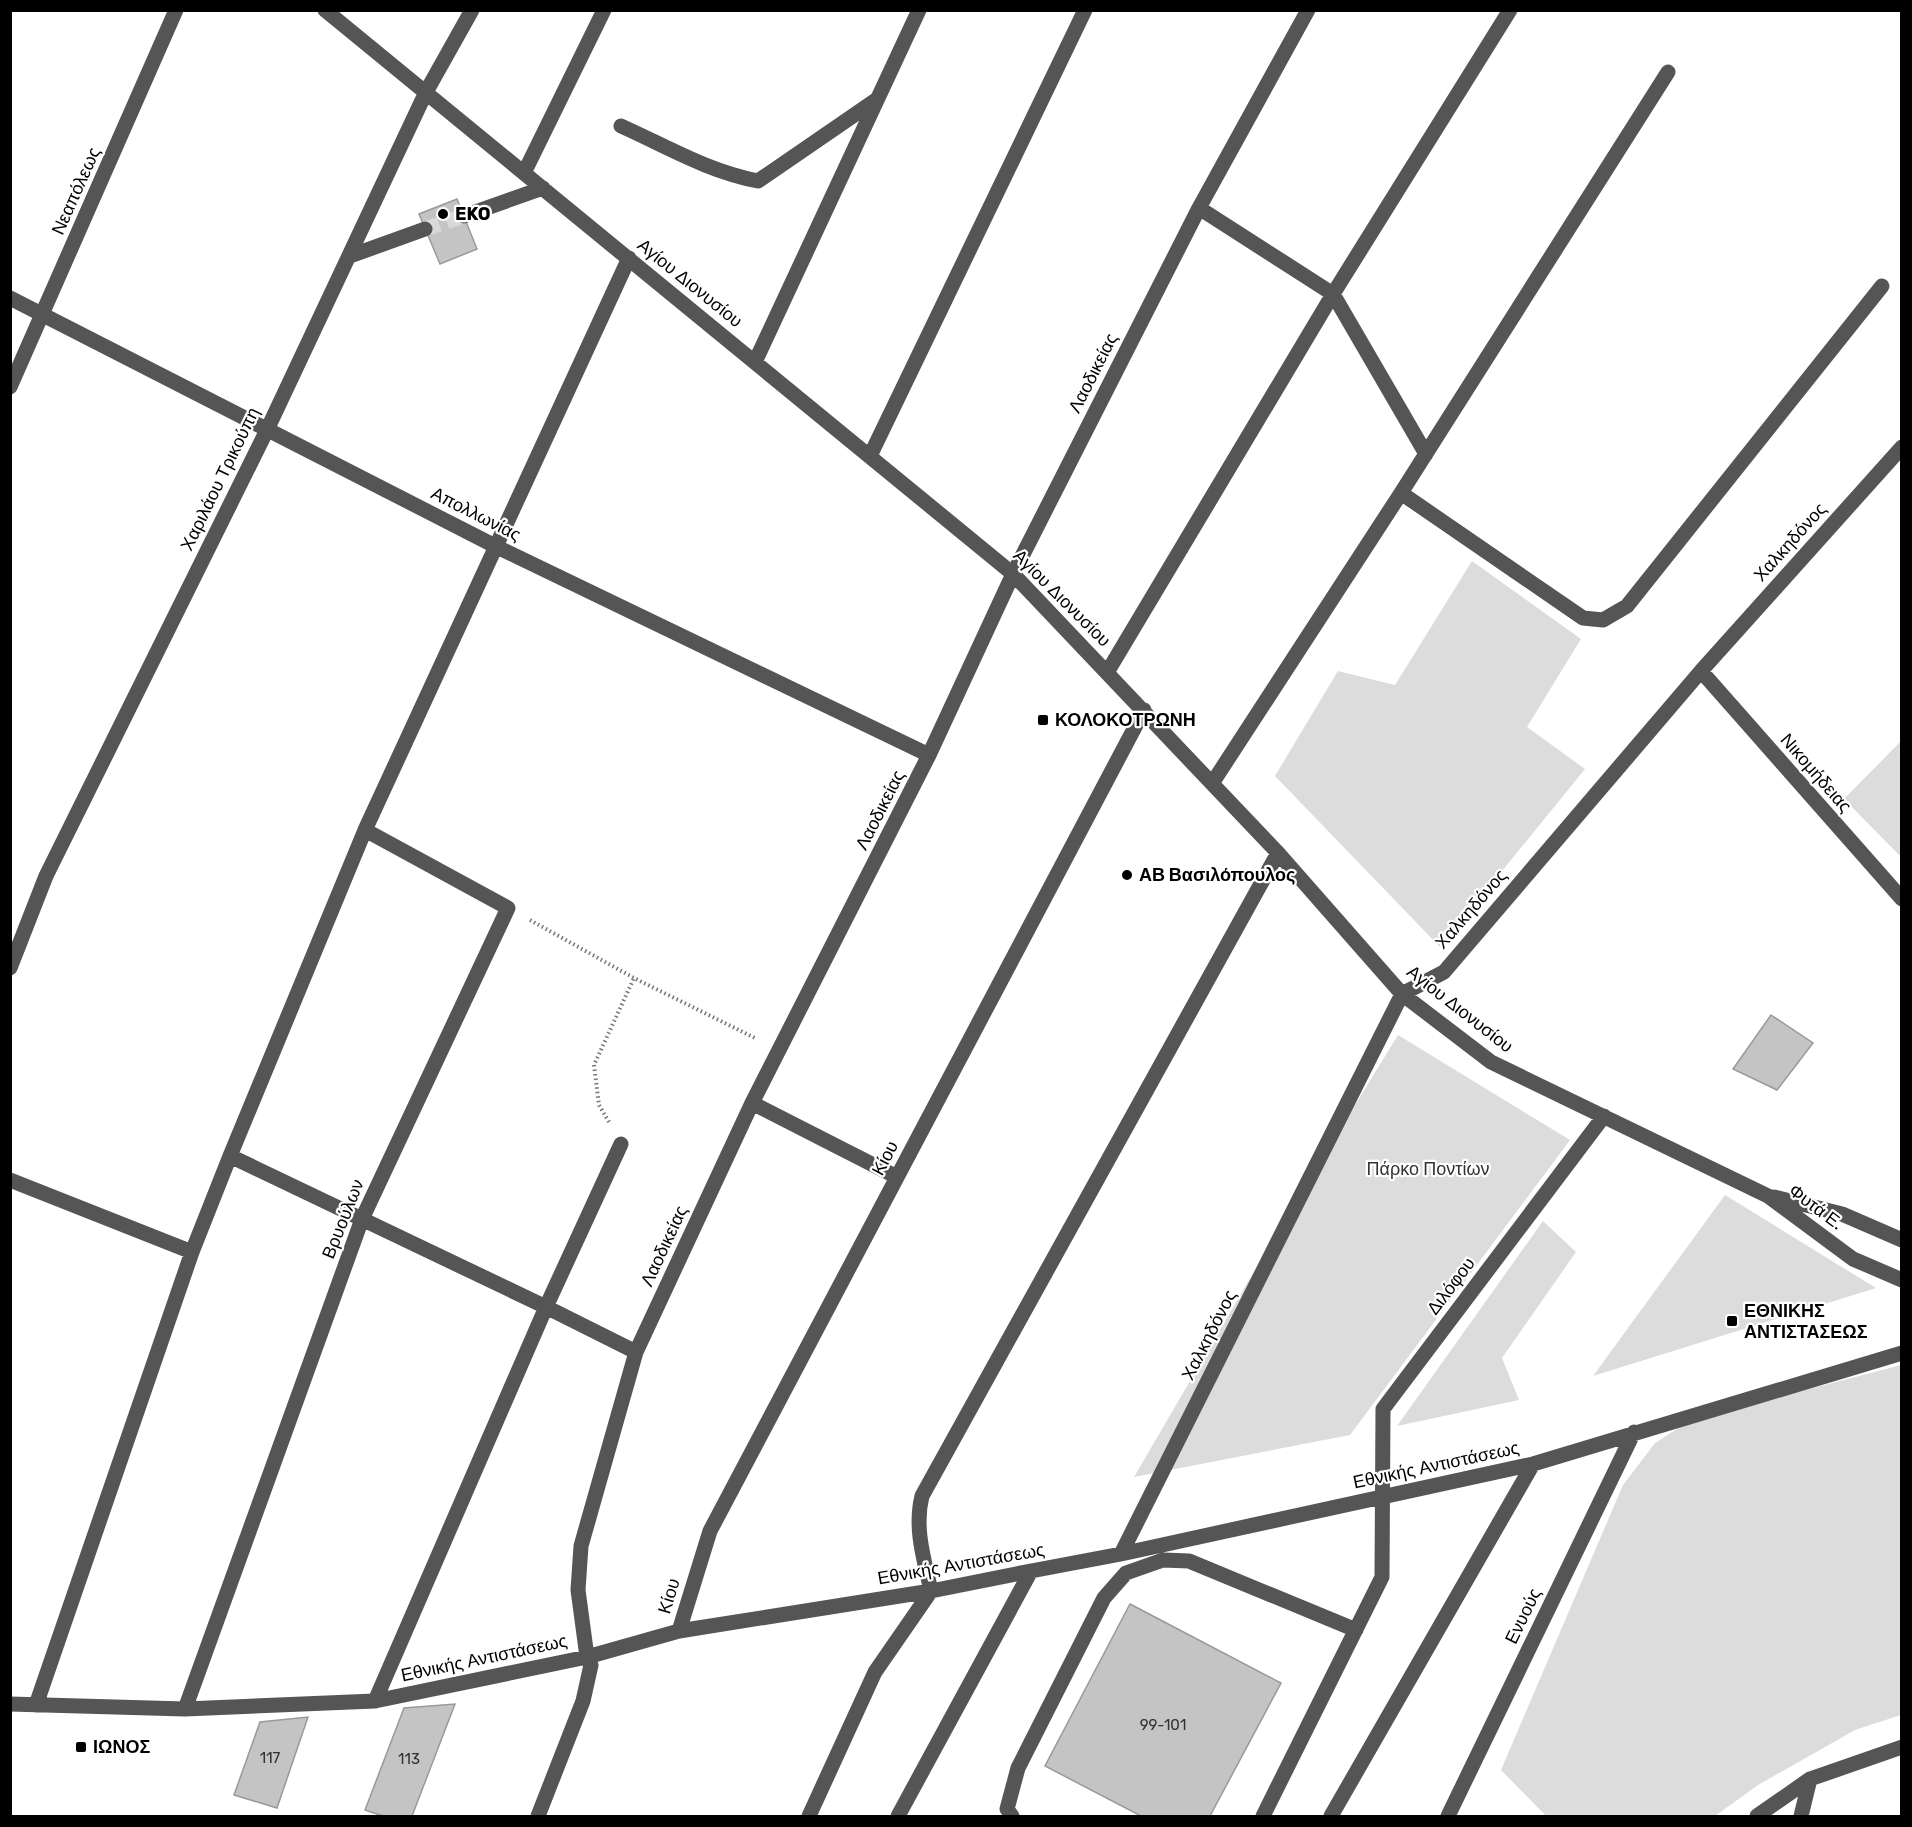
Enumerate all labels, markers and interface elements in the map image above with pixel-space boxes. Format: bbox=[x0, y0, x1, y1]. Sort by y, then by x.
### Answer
street label: Νεαπόλεως bbox=[47, 144, 105, 238]
place label: EKO bbox=[455, 203, 491, 225]
marker: EKO bbox=[436, 207, 450, 221]
street label: Αγίου Διονυσίου bbox=[633, 234, 747, 332]
street label: Λαοδικείας bbox=[1064, 329, 1123, 417]
street label: Χαριλάου Τρικούπη bbox=[176, 404, 264, 554]
street label: Απολλωνίας bbox=[427, 482, 525, 546]
street label: Χαλκηδόνος bbox=[1749, 498, 1831, 586]
street label: Αγίου Διονυσίου bbox=[1009, 545, 1115, 651]
place label: ΚΟΛΟΚΟΤΡΩΝΗ bbox=[1055, 709, 1196, 731]
marker: ΚΟΛΟΚΟΤΡΩΝΗ bbox=[1036, 713, 1050, 727]
street label: Νικομήδειας bbox=[1776, 729, 1856, 817]
street label: Λαοδικείας bbox=[851, 766, 910, 854]
place label: ΑΒ Βασιλόπουλος bbox=[1139, 864, 1295, 886]
street label: Χαλκηδόνος bbox=[1431, 865, 1512, 953]
marker: ΑΒ Βασιλόπουλος bbox=[1120, 868, 1134, 882]
street label: Αγίου Διονυσίου bbox=[1402, 961, 1518, 1057]
street label: Κίου bbox=[867, 1137, 903, 1179]
park label: Πάρκο Ποντίων bbox=[1366, 1158, 1490, 1180]
street label: Βρυούλων bbox=[317, 1176, 369, 1262]
street label: Φυτά Ε. bbox=[1784, 1179, 1848, 1235]
street label: Λαοδικείας bbox=[636, 1202, 692, 1290]
street label: Διλόφου bbox=[1422, 1253, 1480, 1319]
street label: Χαλκηδόνος bbox=[1177, 1286, 1241, 1384]
place label: ΕΘΝΙΚΗΣ ΑΝΤΙΣΤΑΣΕΩΣ bbox=[1744, 1300, 1868, 1343]
marker: ΕΘΝΙΚΗΣ ΑΝΤΙΣΤΑΣΕΩΣ bbox=[1725, 1314, 1739, 1328]
street label: Εθνικής Αντιστάσεως bbox=[1351, 1437, 1521, 1493]
street label: Εθνικής Αντιστάσεως bbox=[876, 1538, 1047, 1590]
street label: Κίου bbox=[653, 1576, 685, 1616]
street label: Ενυούς bbox=[1500, 1584, 1546, 1648]
street label: Εθνικής Αντιστάσεως bbox=[399, 1630, 569, 1686]
house number: 99-101 bbox=[1140, 1716, 1186, 1734]
place label: ΙΩΝΟΣ bbox=[93, 1736, 150, 1758]
marker: ΙΩΝΟΣ bbox=[74, 1740, 88, 1754]
house number: 117 bbox=[260, 1749, 281, 1767]
house number: 113 bbox=[398, 1750, 420, 1768]

